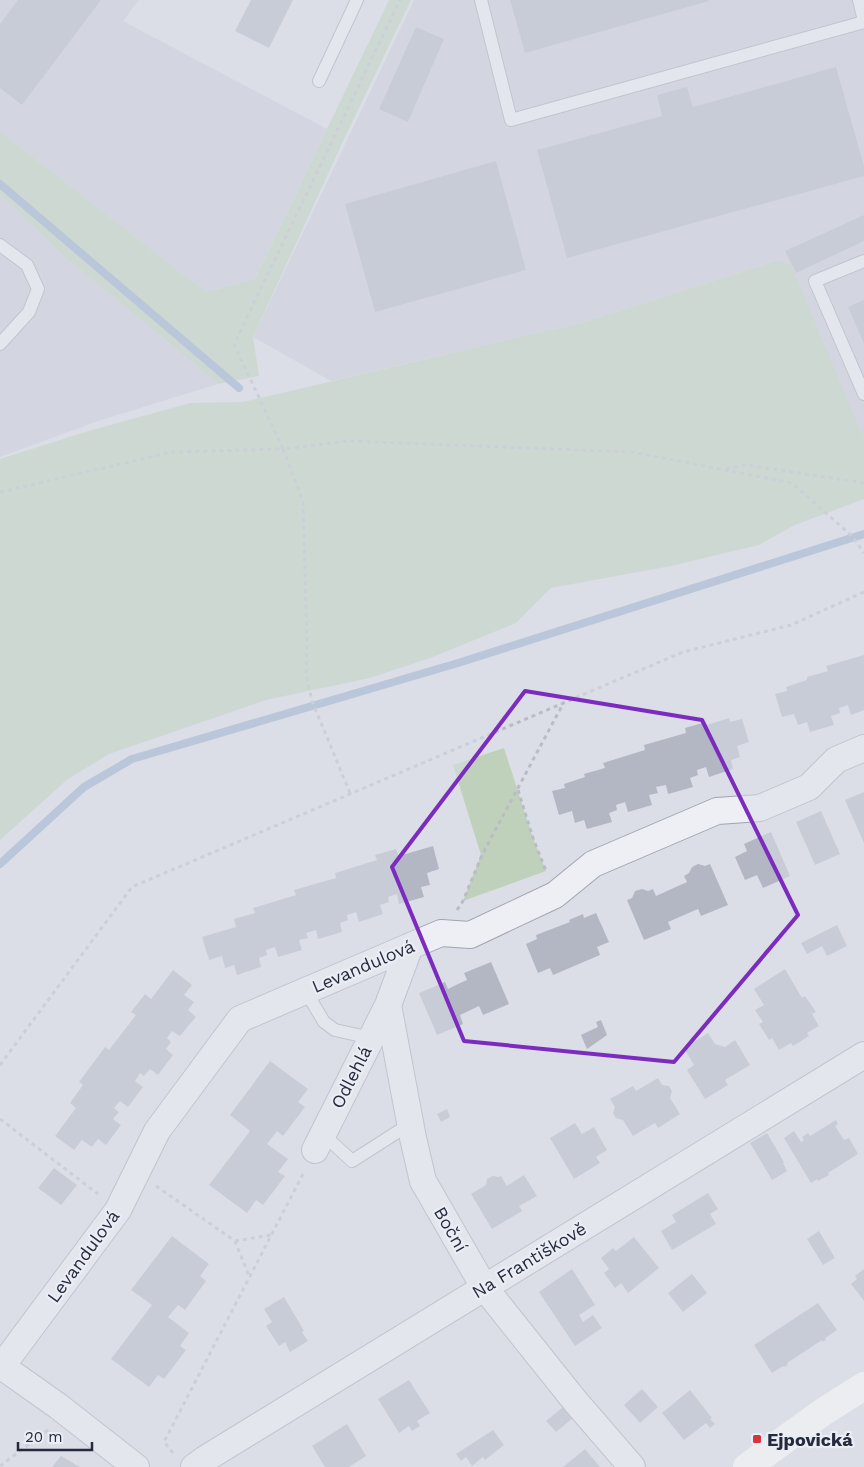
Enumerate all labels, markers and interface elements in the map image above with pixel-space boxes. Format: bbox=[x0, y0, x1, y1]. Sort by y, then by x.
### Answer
street label: Levandulová bbox=[309, 935, 417, 997]
street label: Odlehlá bbox=[326, 1042, 376, 1112]
street label: Boční bbox=[430, 1203, 472, 1255]
street label: Levandulová bbox=[42, 1206, 124, 1306]
street label: Na Františkově bbox=[468, 1218, 590, 1302]
scale bar bbox=[18, 1420, 91, 1452]
text: 20 m bbox=[25, 1428, 63, 1446]
place label: Ejpovická bbox=[767, 1429, 853, 1450]
marker: Ejpovická bbox=[751, 1433, 763, 1445]

